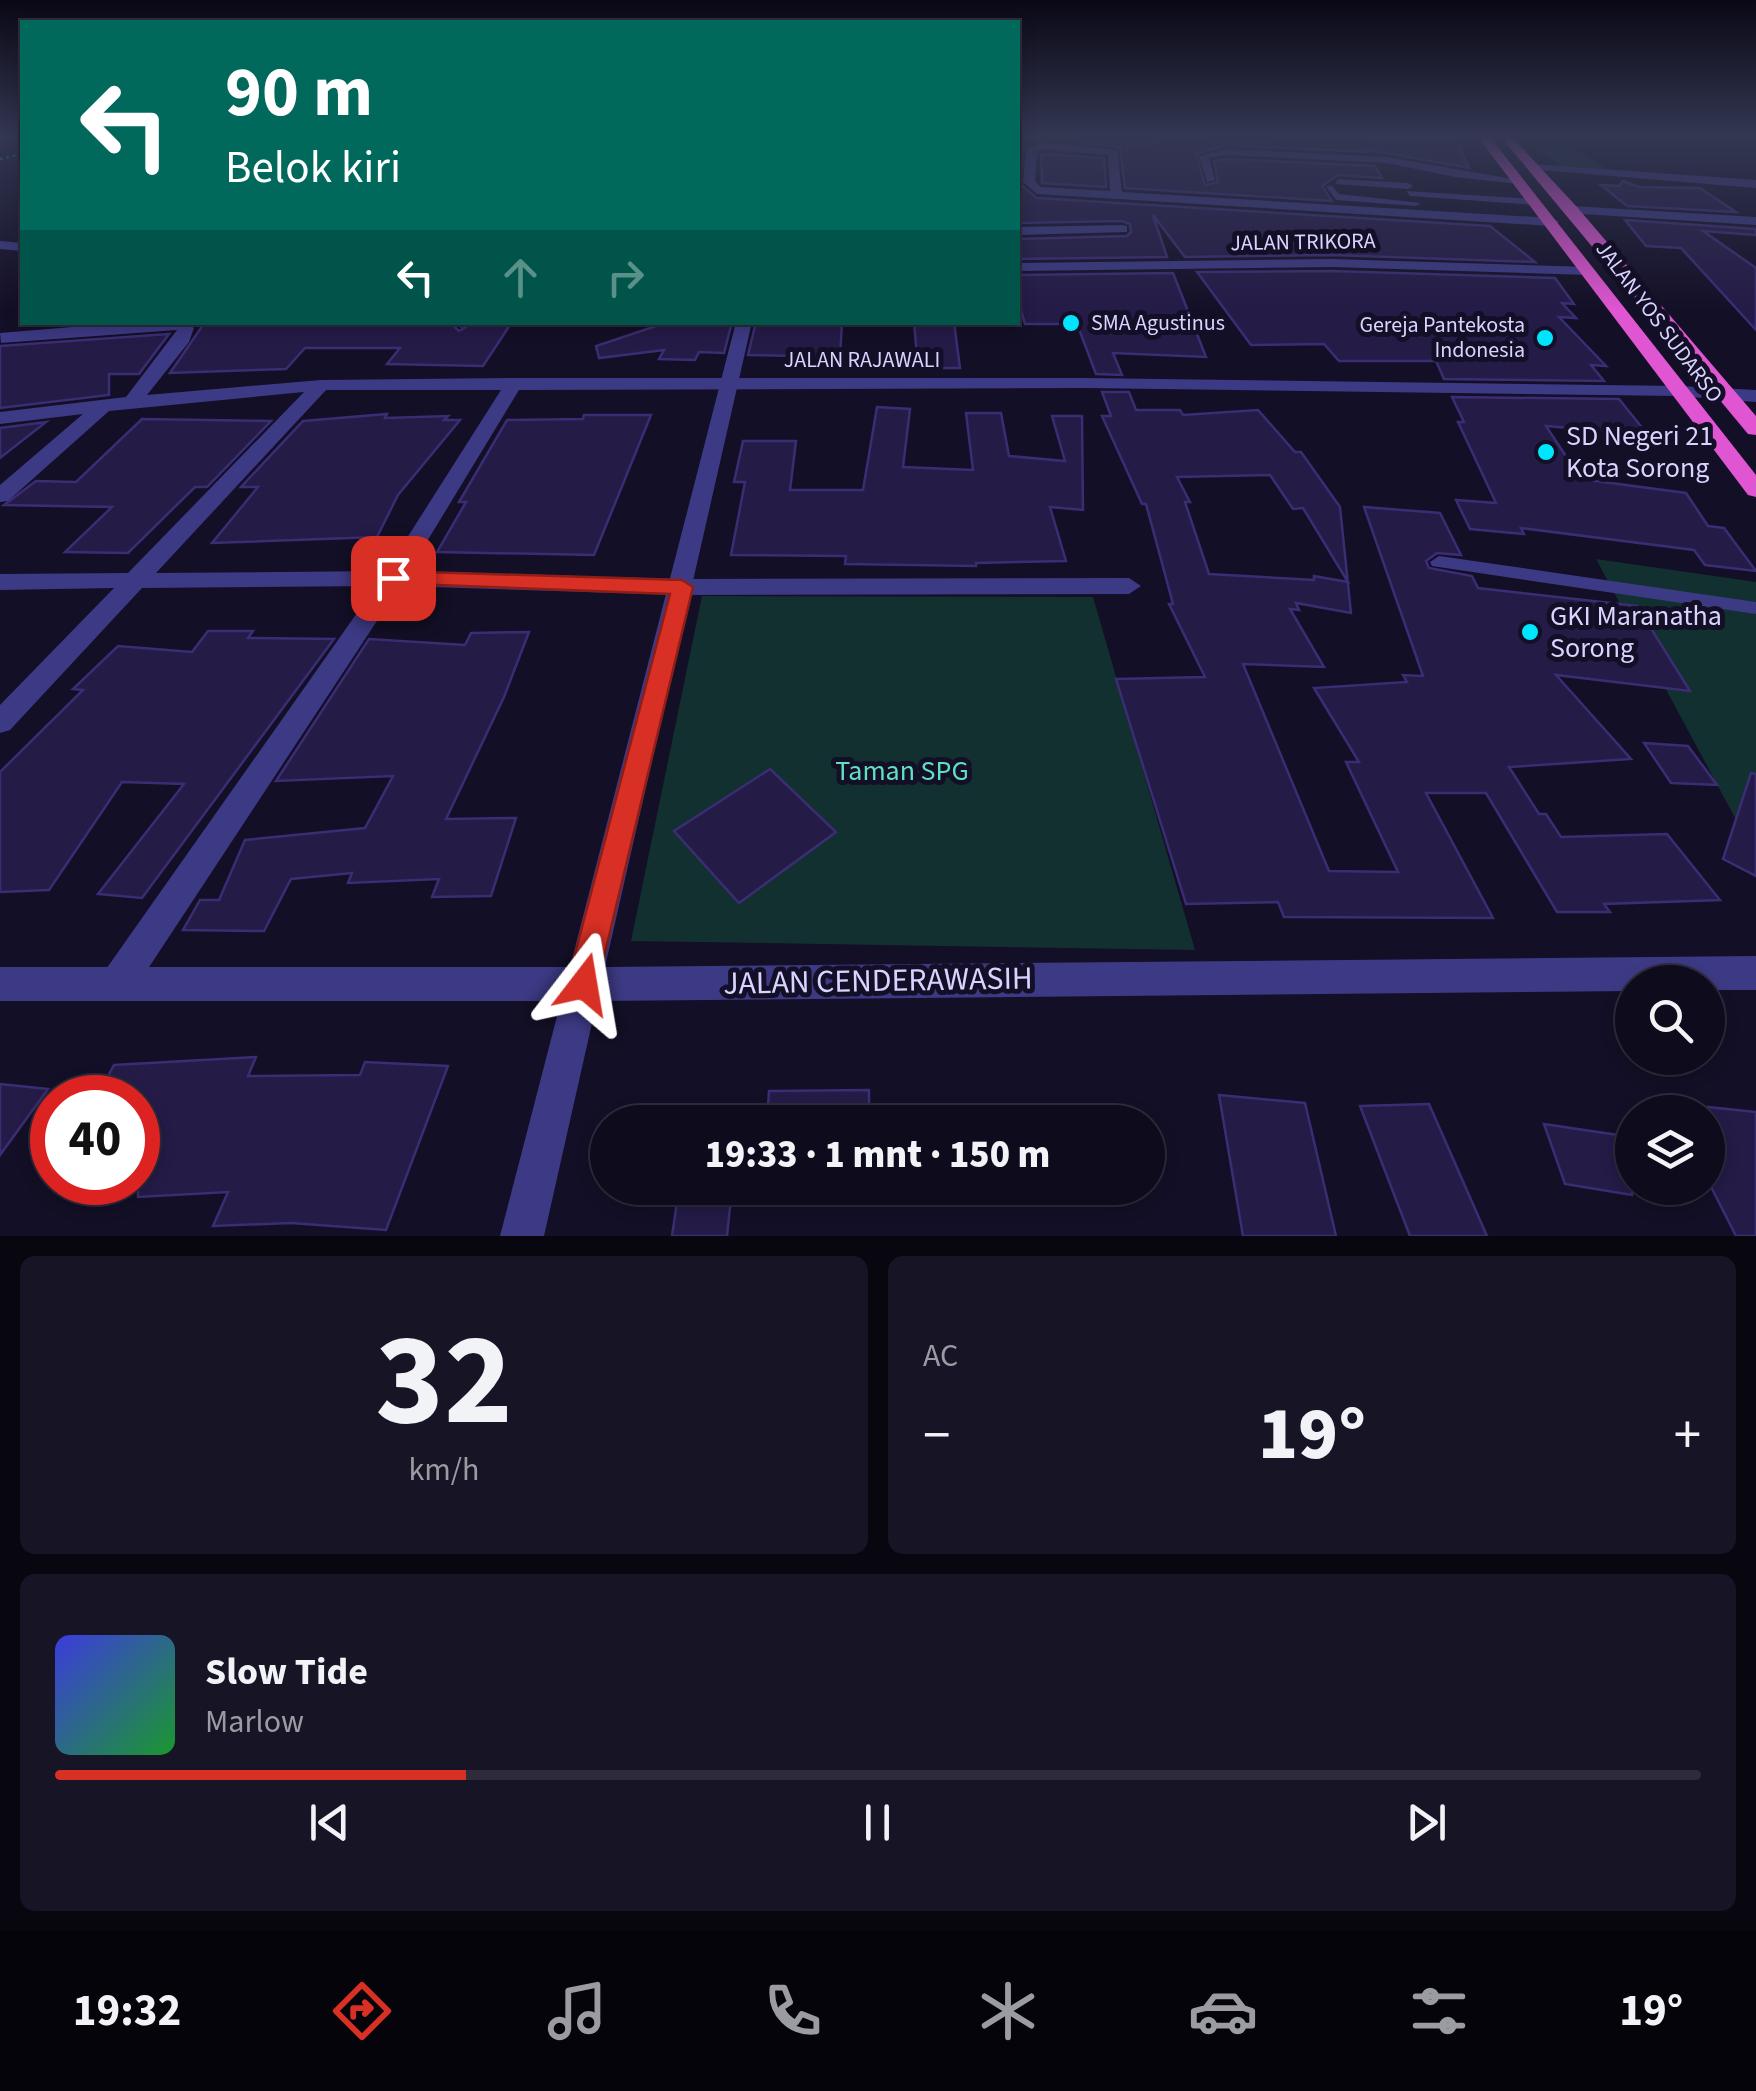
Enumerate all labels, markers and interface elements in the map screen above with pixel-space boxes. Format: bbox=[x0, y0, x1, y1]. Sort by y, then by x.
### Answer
text: 90 m bbox=[225, 43, 373, 143]
icon: left bbox=[60, 60, 190, 190]
text: Belok kiri bbox=[225, 136, 401, 200]
street label: JALAN TRIKORA bbox=[1230, 225, 1376, 259]
street label: JALAN YOS SUDARSO bbox=[1588, 235, 1730, 409]
icon: left bbox=[388, 250, 443, 305]
icon: ahead bbox=[493, 250, 548, 305]
icon: right bbox=[598, 250, 653, 305]
place label: SMA Agustinus bbox=[1091, 307, 1225, 339]
place label: Gereja Pantekosta Indonesia bbox=[1359, 309, 1525, 366]
marker: SMA Agustinus bbox=[1060, 312, 1082, 334]
marker: Gereja Pantekosta Indonesia bbox=[1534, 327, 1556, 349]
street label: JALAN RAJAWALI bbox=[784, 344, 940, 376]
place label: SD Negeri 21 Kota Sorong bbox=[1566, 416, 1713, 488]
marker: SD Negeri 21 Kota Sorong bbox=[1535, 441, 1557, 463]
pin bbox=[351, 536, 436, 621]
icon: arrive bbox=[366, 551, 421, 606]
place label: GKI Maranatha Sorong bbox=[1550, 596, 1722, 668]
marker: GKI Maranatha Sorong bbox=[1519, 621, 1541, 643]
park label: Taman SPG bbox=[835, 751, 969, 791]
position arrow bbox=[532, 932, 636, 1036]
street label: JALAN CENDERAWASIH bbox=[723, 955, 1033, 1007]
map controls bbox=[1615, 965, 1725, 1205]
button: search bbox=[1615, 965, 1725, 1075]
speed limit sign: 40 bbox=[30, 1075, 160, 1205]
button: layers bbox=[1615, 1095, 1725, 1205]
text: 19:33 · 1 mnt · 150 m bbox=[705, 1128, 1050, 1182]
text: 32 bbox=[375, 1289, 513, 1474]
text: AC bbox=[923, 1333, 958, 1379]
text: 19° bbox=[1258, 1381, 1366, 1488]
text: − bbox=[923, 1397, 950, 1475]
text: + bbox=[1674, 1397, 1701, 1475]
text: km/h bbox=[409, 1447, 479, 1493]
text: Slow Tide bbox=[205, 1645, 368, 1699]
text: Marlow bbox=[205, 1699, 304, 1745]
icon: previous bbox=[302, 1795, 357, 1850]
icon: pause bbox=[850, 1795, 905, 1850]
icon: next bbox=[1399, 1795, 1454, 1850]
icon: directions bbox=[327, 1976, 397, 2046]
icon: music bbox=[542, 1976, 612, 2046]
icon: phone bbox=[758, 1976, 828, 2046]
icon: climate bbox=[973, 1976, 1043, 2046]
icon: car bbox=[1188, 1976, 1258, 2046]
icon: filters bbox=[1404, 1976, 1474, 2046]
text: 19:32 bbox=[73, 1979, 181, 2043]
text: 19° bbox=[1619, 1979, 1683, 2043]

